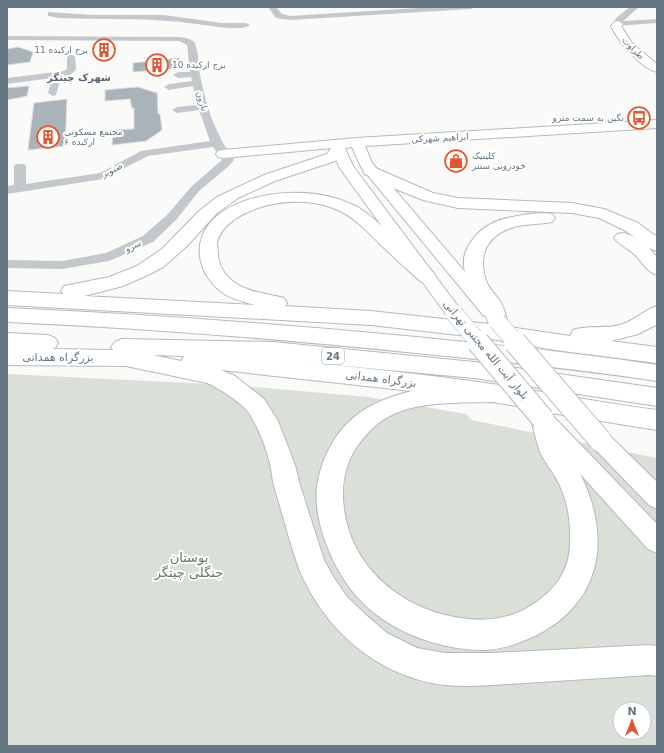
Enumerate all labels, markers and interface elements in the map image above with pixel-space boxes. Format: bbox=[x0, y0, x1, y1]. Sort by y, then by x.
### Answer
street label: طراوت bbox=[620, 35, 646, 61]
building icon: برج ارکیده 11 bbox=[91, 37, 117, 63]
place label: برج ارکیده 11 bbox=[34, 45, 88, 55]
building icon: برج ارکیده 10 bbox=[144, 52, 170, 78]
place label: برج ارکیده 10 bbox=[172, 60, 226, 70]
district label: شهرک چیتگر bbox=[46, 71, 111, 84]
street label: نارون bbox=[194, 90, 210, 112]
bus stop icon: نگین به سمت مترو bbox=[626, 105, 652, 131]
place label: نگین به سمت مترو bbox=[552, 112, 624, 123]
building icon: مجتمع مسکونی ارکیده ۶ bbox=[35, 124, 61, 150]
place label: مجتمع مسکونی ارکیده ۶ bbox=[64, 127, 123, 147]
street label: ابراهیم شهرکی bbox=[411, 132, 469, 145]
shop icon: کلینیک خودرویی سنتر bbox=[443, 148, 469, 174]
place label: کلینیک خودرویی سنتر bbox=[471, 151, 526, 171]
street label: صنوبر bbox=[99, 160, 124, 180]
street label: سرو bbox=[122, 238, 143, 255]
street label: بلوار آیت الله مجتبی تهرانی bbox=[441, 297, 532, 402]
road number: 24 bbox=[322, 348, 344, 364]
street label: بزرگراه همدانی bbox=[22, 351, 94, 364]
street label: بزرگراه همدانی bbox=[345, 368, 417, 390]
park label: بوستان جنگلی چیتگر bbox=[154, 550, 223, 581]
north arrow bbox=[612, 701, 652, 741]
text: N bbox=[627, 705, 637, 718]

